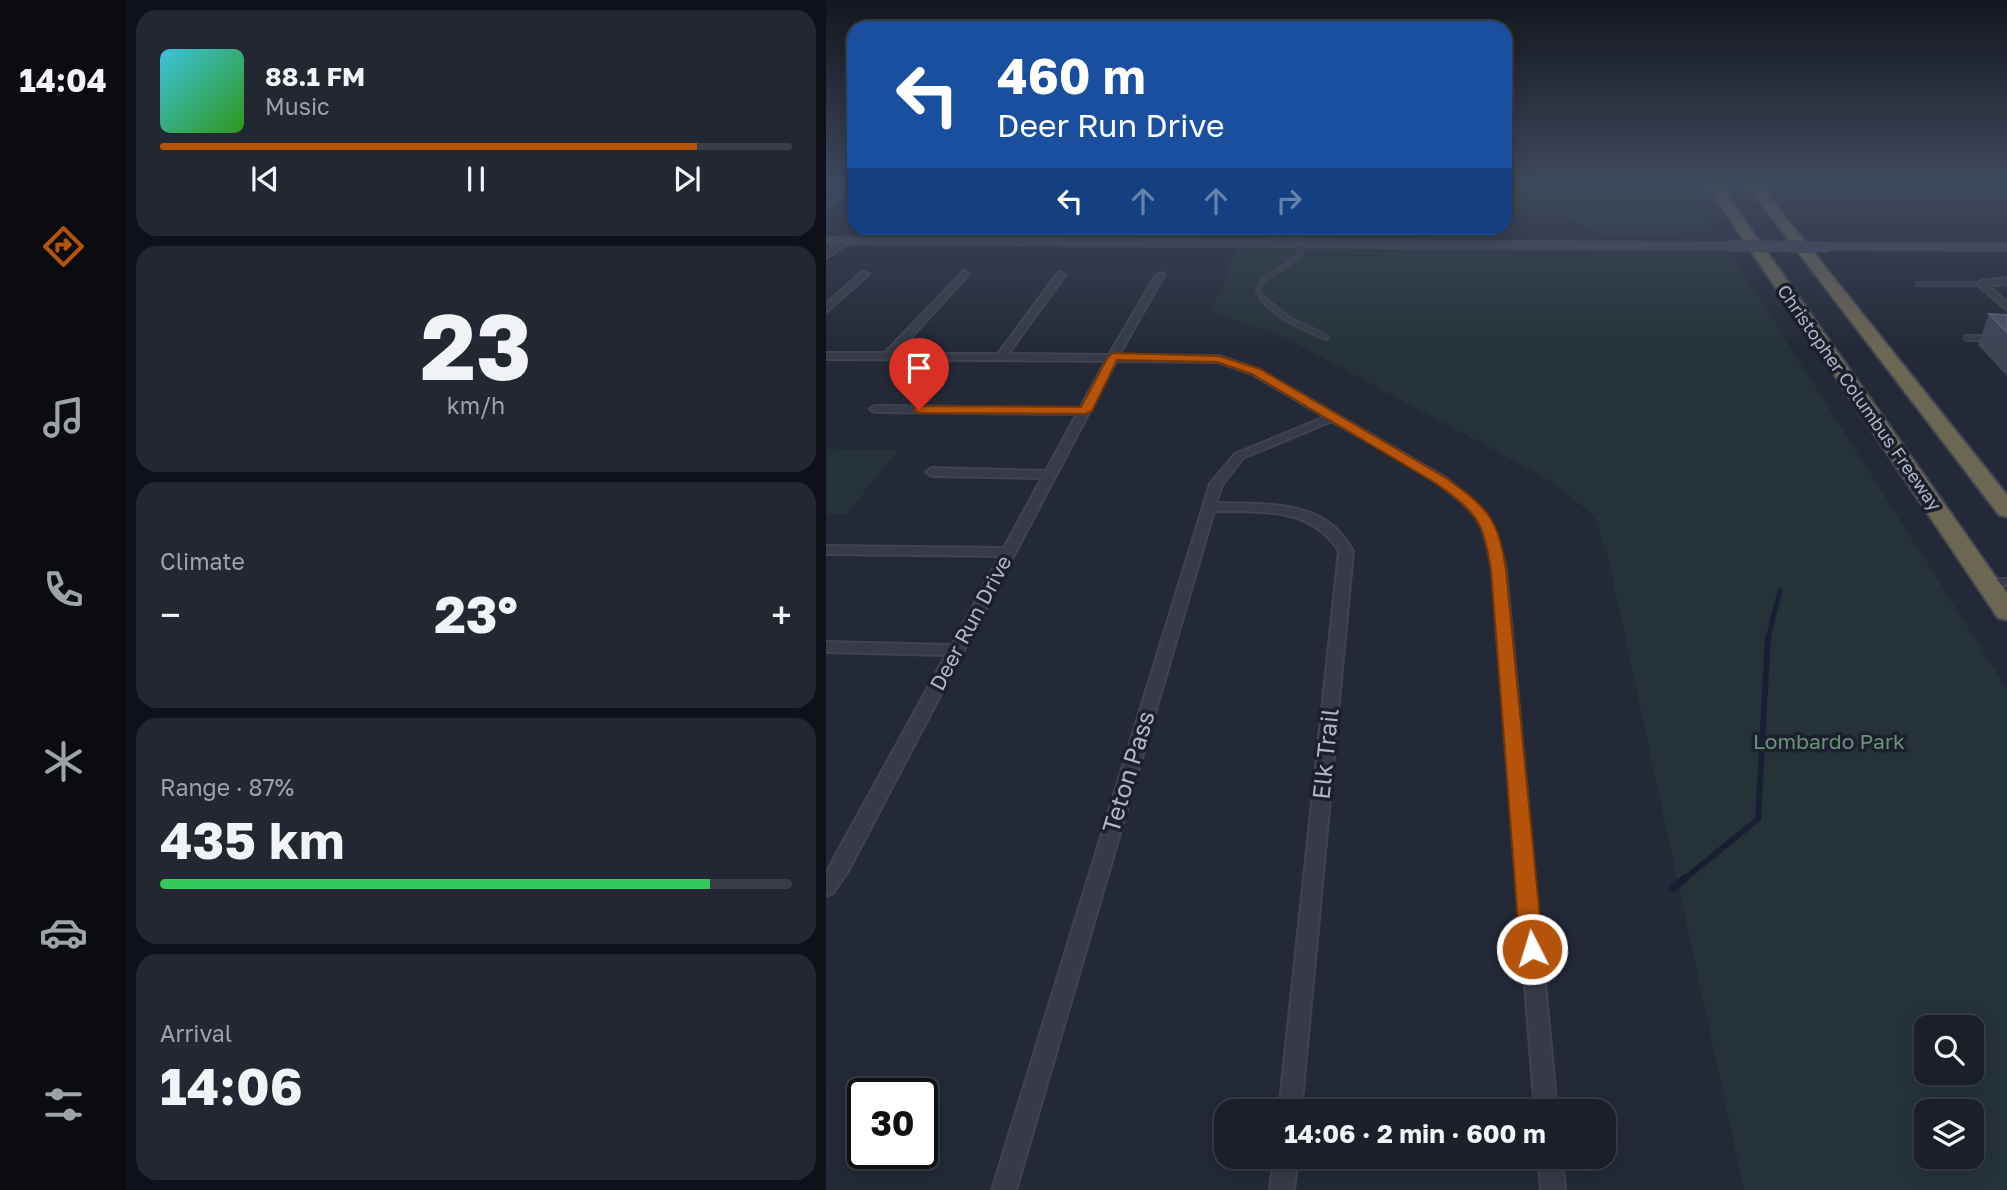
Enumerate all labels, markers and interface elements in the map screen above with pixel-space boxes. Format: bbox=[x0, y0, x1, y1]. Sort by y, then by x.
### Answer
text: 460 m bbox=[997, 46, 1146, 105]
icon: left bbox=[882, 49, 973, 140]
text: 14:04 bbox=[19, 61, 107, 99]
text: 88.1 FM bbox=[265, 61, 365, 92]
text: Music bbox=[265, 92, 330, 120]
text: Deer Run Drive bbox=[997, 106, 1224, 144]
icon: previous bbox=[246, 160, 284, 198]
icon: pause bbox=[457, 160, 495, 198]
icon: next bbox=[668, 160, 706, 198]
icon: left bbox=[1051, 182, 1089, 220]
icon: ahead bbox=[1124, 182, 1162, 220]
icon: ahead bbox=[1197, 182, 1235, 220]
icon: right bbox=[1270, 182, 1308, 220]
icon: directions bbox=[39, 222, 88, 271]
street label: Christopher Columbus Freeway bbox=[1773, 280, 1946, 515]
text: 23 bbox=[420, 291, 532, 400]
pin bbox=[889, 338, 949, 410]
icon: arrive bbox=[900, 349, 938, 387]
text: km/h bbox=[447, 391, 505, 419]
icon: music bbox=[39, 393, 88, 442]
text: Climate bbox=[160, 547, 245, 575]
street label: Deer Run Drive bbox=[924, 551, 1017, 695]
icon: phone bbox=[39, 565, 88, 614]
text: 23° bbox=[434, 582, 518, 644]
text: − bbox=[160, 592, 181, 637]
text: + bbox=[771, 592, 792, 637]
street label: Teton Pass bbox=[1095, 707, 1160, 836]
street label: Elk Trail bbox=[1305, 707, 1344, 801]
park label: Lombardo Park bbox=[1753, 728, 1905, 754]
icon: climate bbox=[39, 737, 88, 786]
text: Range · 87% bbox=[160, 773, 294, 801]
text: 435 km bbox=[160, 808, 345, 870]
icon: car bbox=[39, 908, 88, 957]
position arrow bbox=[1495, 912, 1569, 986]
map controls bbox=[1914, 1015, 1984, 1169]
button: search bbox=[1914, 1015, 1984, 1085]
text: Arrival bbox=[160, 1019, 232, 1047]
text: 14:06 bbox=[160, 1054, 303, 1116]
speed limit sign: 30 bbox=[847, 1078, 938, 1169]
icon: filters bbox=[39, 1080, 88, 1129]
button: layers bbox=[1914, 1099, 1984, 1169]
text: 14:06 · 2 min · 600 m bbox=[1284, 1118, 1546, 1149]

